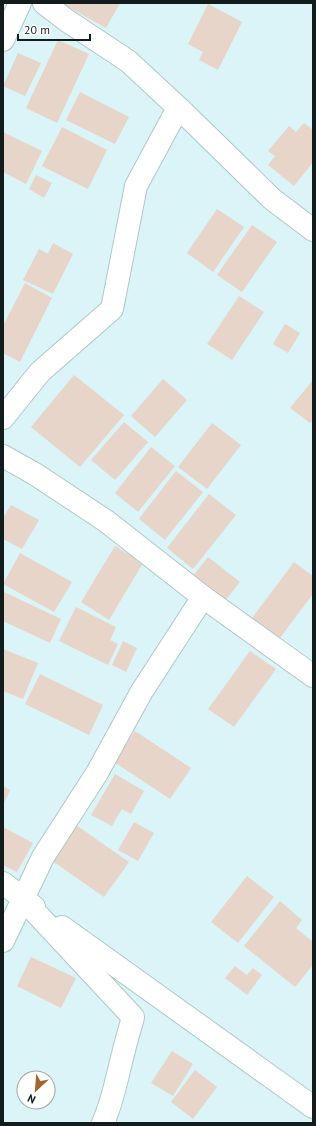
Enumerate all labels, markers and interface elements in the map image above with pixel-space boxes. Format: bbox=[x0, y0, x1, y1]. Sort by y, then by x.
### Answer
scale bar bbox=[18, 16, 90, 42]
text: 20 m bbox=[24, 22, 50, 37]
north arrow bbox=[16, 1070, 56, 1110]
text: N bbox=[25, 1091, 38, 1107]

